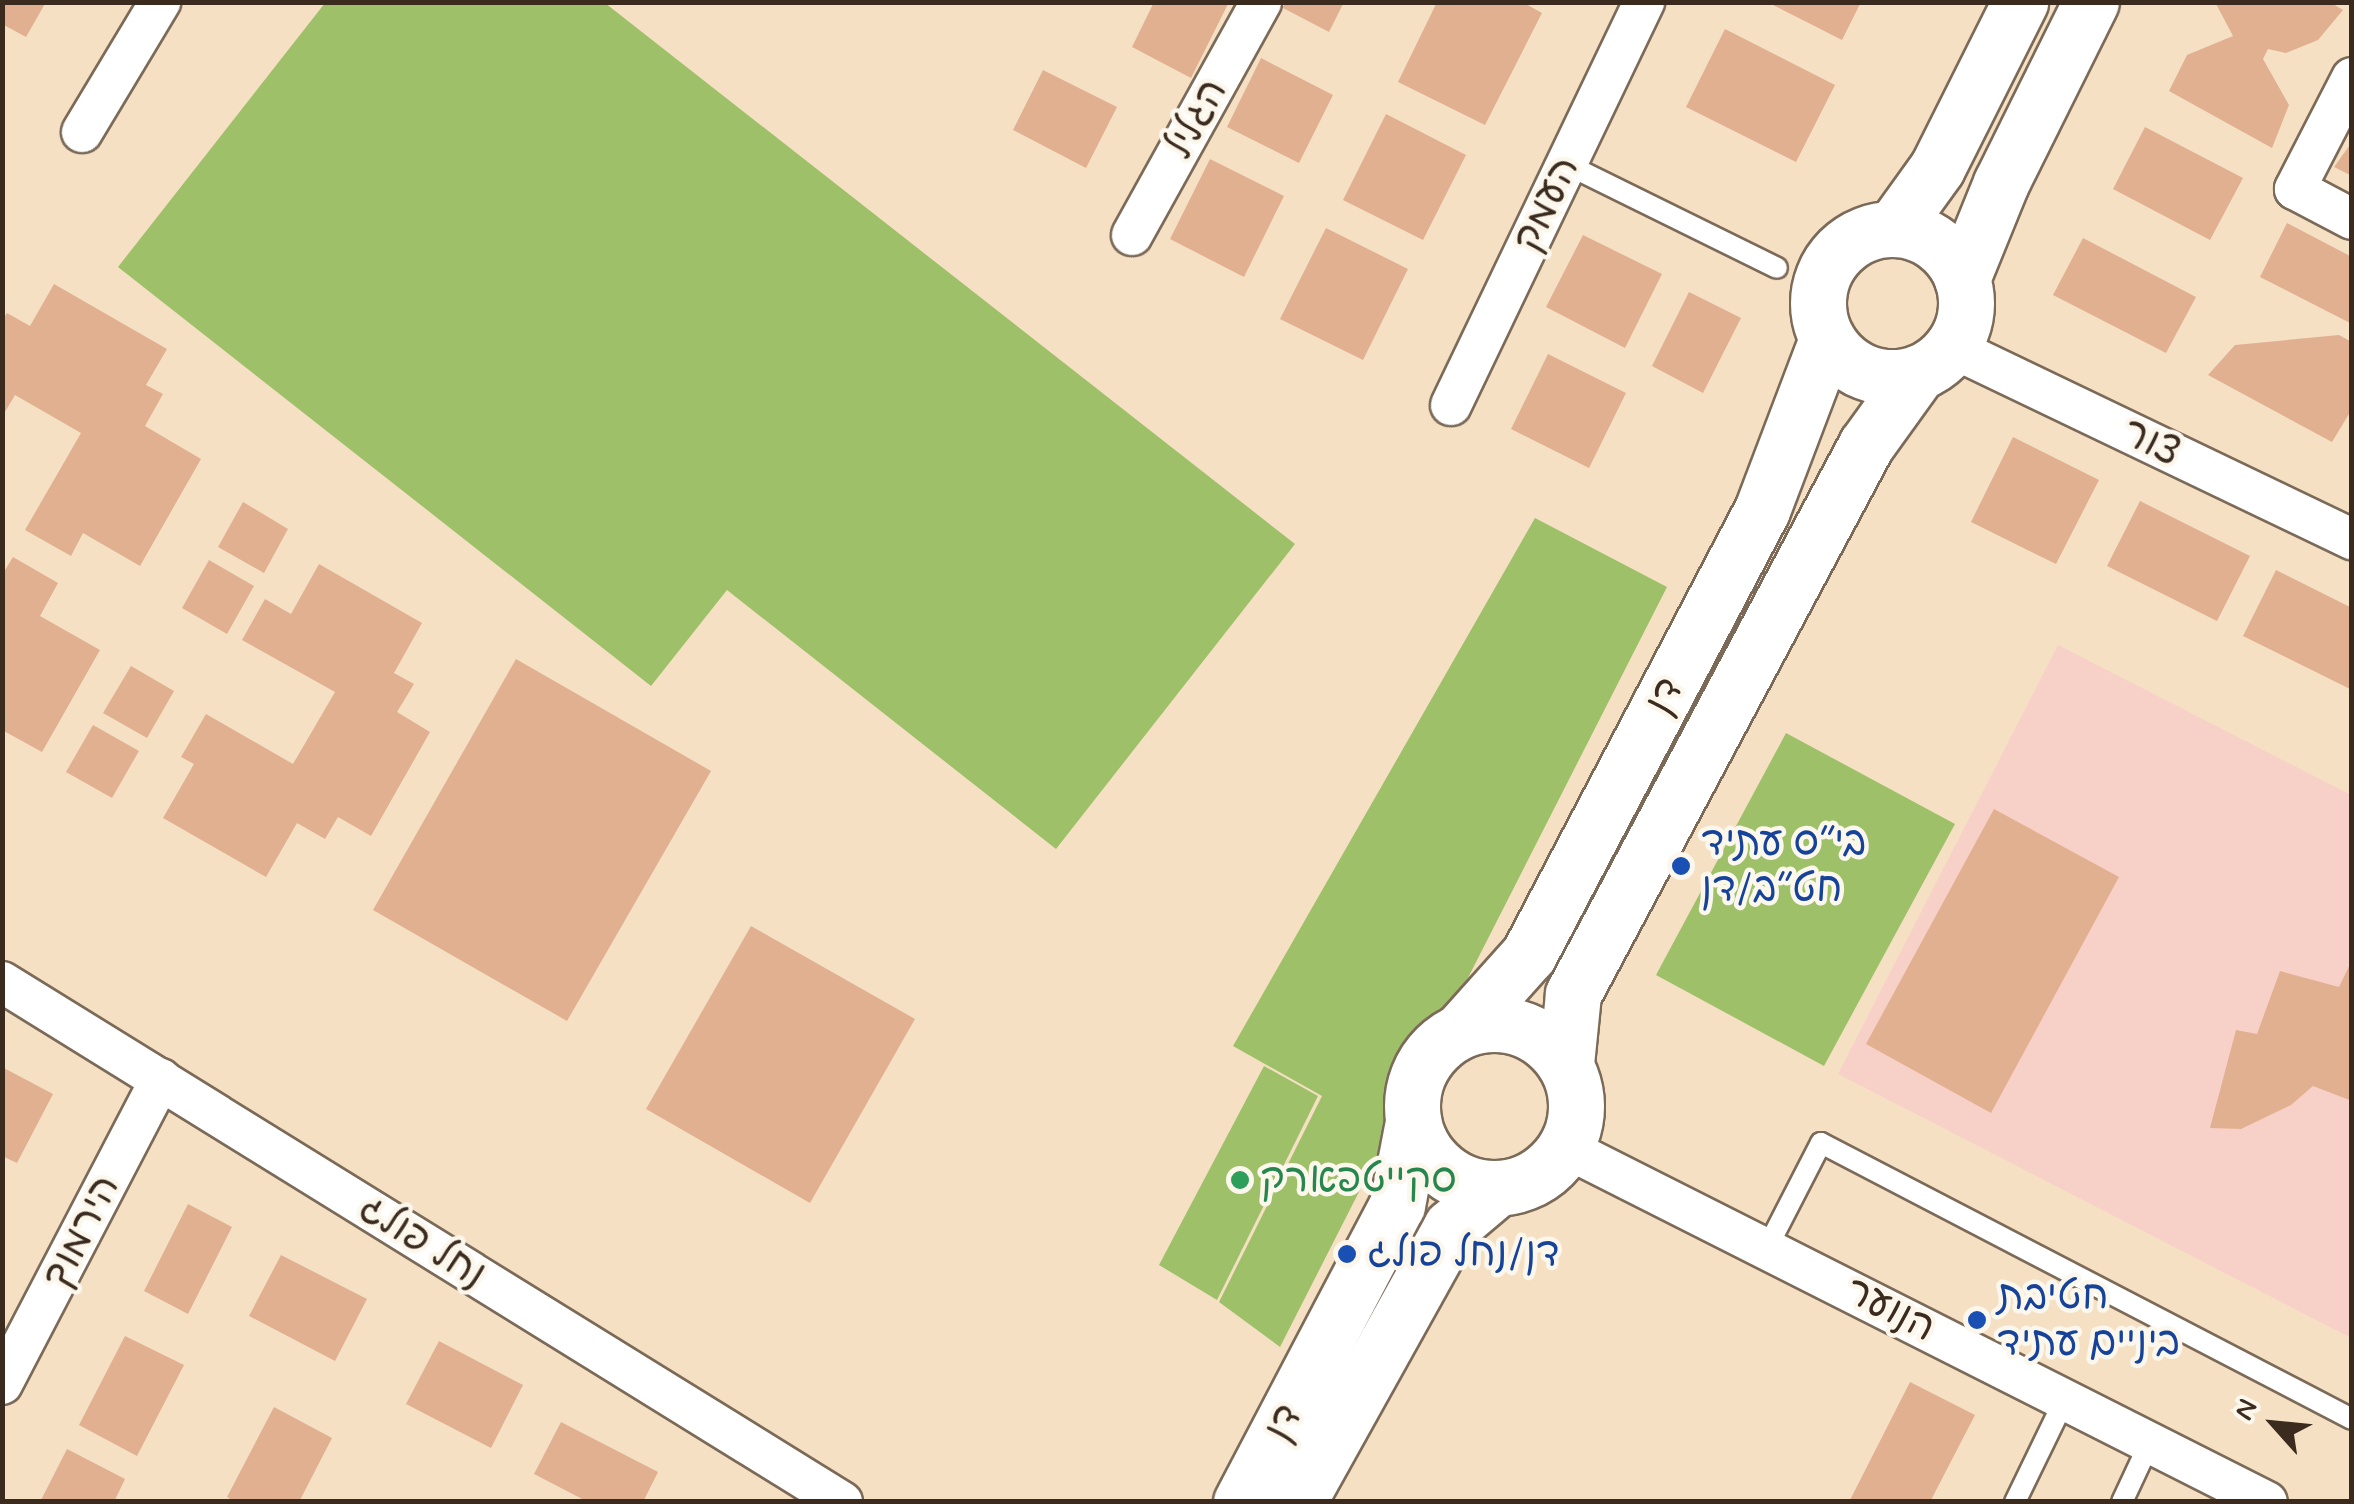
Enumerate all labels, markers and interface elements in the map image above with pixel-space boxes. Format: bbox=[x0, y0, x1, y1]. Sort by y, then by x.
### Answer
street label: הגליל bbox=[1156, 71, 1238, 167]
street label: העמק bbox=[1503, 148, 1591, 260]
street label: צור bbox=[2114, 409, 2188, 477]
street label: דן bbox=[1636, 669, 1694, 723]
place label: בי״ס עתיד חט״ב/דן bbox=[1701, 819, 1866, 913]
marker: בי״ס עתיד חט״ב/דן bbox=[1670, 855, 1692, 877]
place label: סקייטפארק bbox=[1260, 1156, 1457, 1204]
street label: הירמוך bbox=[33, 1167, 131, 1297]
marker: סקייטפארק bbox=[1229, 1169, 1251, 1191]
street label: נחל פולג bbox=[350, 1184, 494, 1300]
place label: דן/נחל פולג bbox=[1367, 1230, 1560, 1278]
marker: דן/נחל פולג bbox=[1336, 1243, 1358, 1265]
street label: הנוער bbox=[1837, 1267, 1943, 1353]
place label: חטיבת ביניים עתיד bbox=[1997, 1273, 2180, 1367]
marker: חטיבת ביניים עתיד bbox=[1966, 1309, 1988, 1331]
north arrow bbox=[2224, 1374, 2324, 1474]
text: N bbox=[2226, 1393, 2268, 1427]
street label: דן bbox=[1255, 1396, 1313, 1450]

